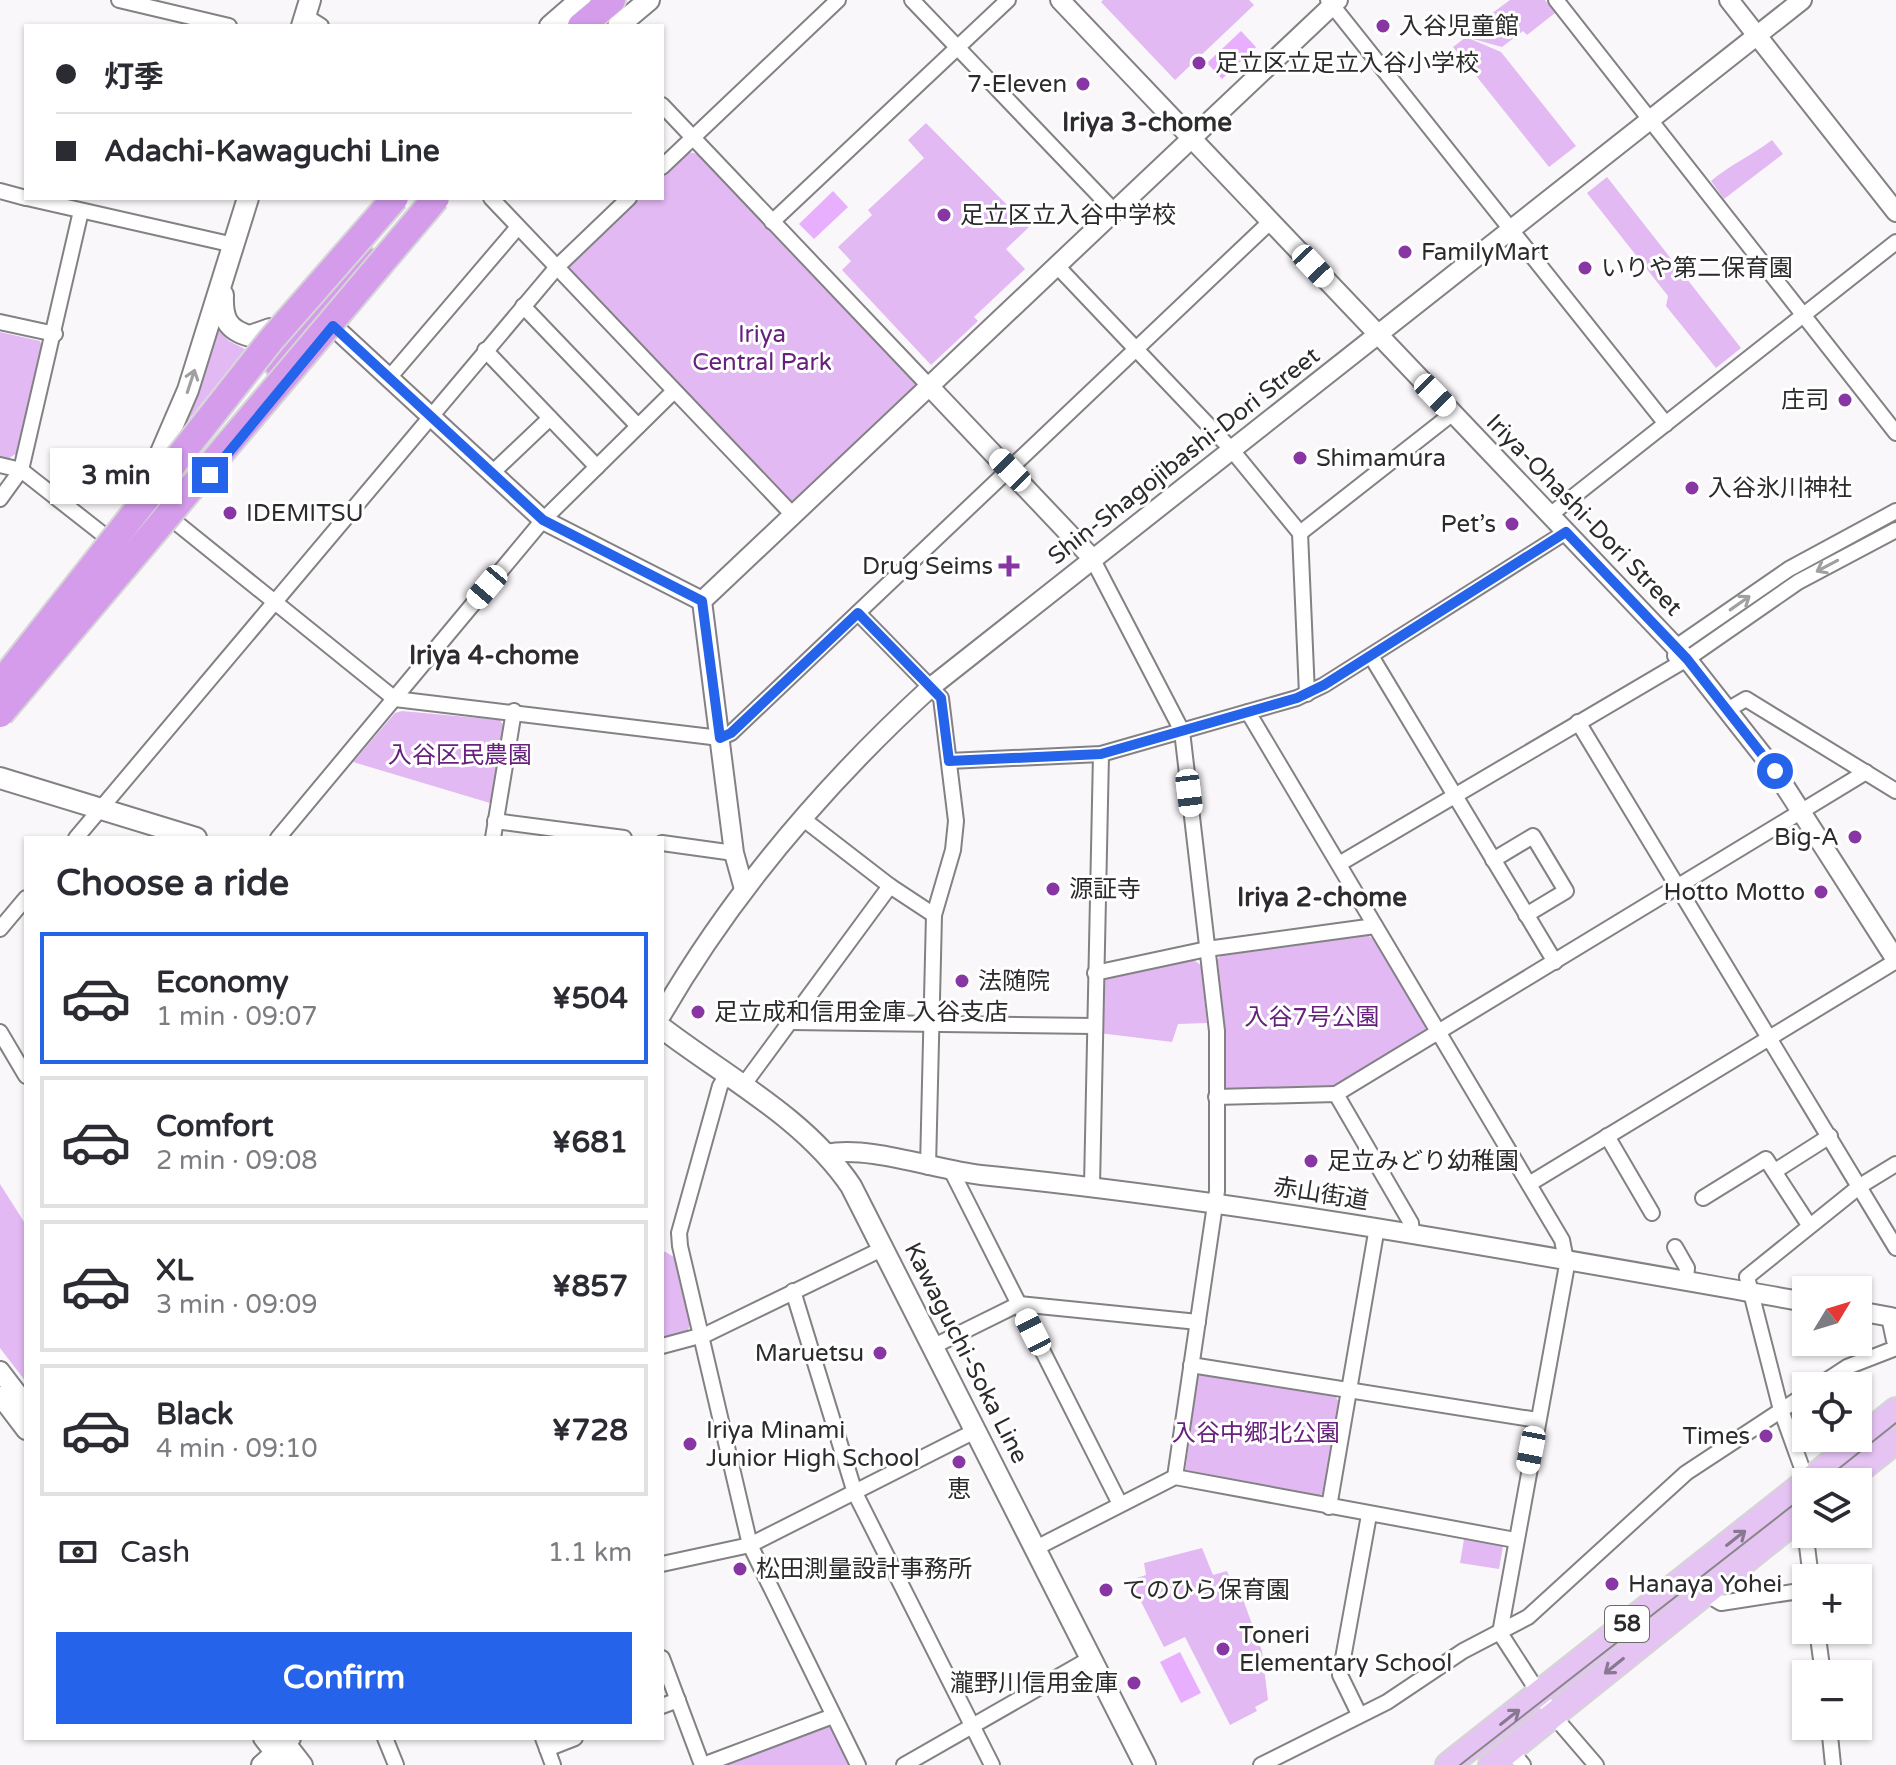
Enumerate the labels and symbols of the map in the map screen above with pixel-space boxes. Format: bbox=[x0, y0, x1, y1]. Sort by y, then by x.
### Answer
place label: 入谷児童館 bbox=[1399, 12, 1519, 41]
marker: 入谷児童館 bbox=[1374, 17, 1392, 35]
place label: 足立区立足立入谷小学校 bbox=[1215, 49, 1479, 78]
marker: 足立区立足立入谷小学校 bbox=[1190, 54, 1208, 72]
place label: 7-Eleven bbox=[967, 70, 1067, 99]
marker: 7-Eleven bbox=[1074, 75, 1092, 93]
district label: Iriya 3-chome bbox=[1062, 107, 1232, 138]
place label: 足立区立入谷中学校 bbox=[960, 201, 1176, 230]
marker: 足立区立入谷中学校 bbox=[935, 206, 953, 224]
place label: FamilyMart bbox=[1421, 238, 1549, 267]
car bbox=[1288, 240, 1338, 292]
marker: FamilyMart bbox=[1396, 243, 1414, 261]
place label: いりや第二保育園 bbox=[1601, 254, 1793, 283]
marker: いりや第二保育園 bbox=[1576, 259, 1594, 277]
park label: Iriya Central Park bbox=[692, 320, 832, 377]
street label: Shin-Shagojibashi-Dori Street bbox=[1043, 341, 1325, 571]
one-way arrow bbox=[184, 368, 199, 394]
car bbox=[1410, 369, 1460, 421]
place label: 庄司 bbox=[1781, 386, 1829, 415]
marker: 庄司 bbox=[1836, 391, 1854, 409]
street label: Iriya-Ohashi-Dori Street bbox=[1480, 408, 1688, 622]
car bbox=[985, 444, 1035, 496]
place label: Shimamura bbox=[1316, 444, 1446, 473]
callout: 3 min bbox=[50, 447, 182, 503]
marker: Shimamura bbox=[1291, 449, 1309, 467]
route end bbox=[192, 457, 228, 493]
place label: 入谷氷川神社 bbox=[1708, 474, 1852, 503]
marker: 入谷氷川神社 bbox=[1683, 479, 1701, 497]
place label: IDEMITSU bbox=[246, 499, 364, 528]
marker: IDEMITSU bbox=[221, 504, 239, 522]
place label: Pet’s bbox=[1441, 510, 1496, 539]
marker: Pet’s bbox=[1503, 515, 1521, 533]
place label: Drug Seims bbox=[862, 552, 993, 581]
marker: Drug Seims bbox=[1000, 557, 1018, 575]
one-way arrow bbox=[1816, 559, 1839, 575]
car bbox=[462, 561, 512, 613]
one-way arrow bbox=[1728, 595, 1750, 611]
district label: Iriya 4-chome bbox=[409, 640, 579, 671]
park label: 入谷区民農園 bbox=[388, 741, 532, 770]
route start bbox=[1757, 753, 1793, 789]
car bbox=[1174, 768, 1204, 818]
place label: Big-A bbox=[1774, 823, 1839, 852]
marker: Big-A bbox=[1846, 828, 1864, 846]
place label: 源証寺 bbox=[1069, 875, 1141, 904]
place label: Hotto Motto bbox=[1664, 878, 1805, 907]
marker: 源証寺 bbox=[1044, 880, 1062, 898]
district label: Iriya 2-chome bbox=[1237, 882, 1407, 913]
marker: Hotto Motto bbox=[1812, 883, 1830, 901]
place label: 法随院 bbox=[978, 967, 1050, 996]
marker: 法随院 bbox=[953, 972, 971, 990]
place label: 足立成和信用金庫 入谷支店 bbox=[714, 998, 1008, 1027]
marker: 足立成和信用金庫 入谷支店 bbox=[689, 1003, 707, 1021]
park label: 入谷7号公園 bbox=[1244, 1003, 1380, 1032]
place label: 足立みどり幼稚園 bbox=[1327, 1147, 1519, 1176]
marker: 足立みどり幼稚園 bbox=[1302, 1152, 1320, 1170]
street label: 赤山街道 bbox=[1271, 1172, 1371, 1216]
street label: Kawaguchi-Soka Line bbox=[898, 1238, 1034, 1468]
north arrow bbox=[1792, 1276, 1872, 1356]
car bbox=[1011, 1305, 1055, 1359]
place label: Maruetsu bbox=[755, 1339, 864, 1368]
marker: Maruetsu bbox=[871, 1344, 889, 1362]
place label: Iriya Minami Junior High School bbox=[706, 1416, 920, 1473]
park label: 入谷中郷北公園 bbox=[1172, 1419, 1340, 1448]
place label: Times bbox=[1683, 1422, 1750, 1451]
car bbox=[1515, 1424, 1547, 1476]
marker: Times bbox=[1757, 1427, 1775, 1445]
marker: Iriya Minami Junior High School bbox=[681, 1435, 699, 1453]
marker: 恵 bbox=[950, 1453, 968, 1471]
place label: 恵 bbox=[947, 1475, 971, 1504]
one-way arrow bbox=[1725, 1530, 1746, 1547]
place label: 松田測量設計事務所 bbox=[756, 1555, 972, 1584]
marker: 松田測量設計事務所 bbox=[731, 1560, 749, 1578]
place label: Hanaya Yohei bbox=[1628, 1570, 1782, 1599]
marker: Hanaya Yohei bbox=[1603, 1575, 1621, 1593]
place label: てのひら保育園 bbox=[1122, 1576, 1290, 1605]
marker: てのひら保育園 bbox=[1097, 1581, 1115, 1599]
road number: 58 bbox=[1605, 1606, 1649, 1642]
place label: Toneri Elementary School bbox=[1239, 1621, 1452, 1678]
marker: Toneri Elementary School bbox=[1214, 1640, 1232, 1658]
one-way arrow bbox=[1604, 1657, 1625, 1675]
place label: 瀧野川信用金庫 bbox=[950, 1669, 1118, 1698]
marker: 瀧野川信用金庫 bbox=[1125, 1674, 1143, 1692]
one-way arrow bbox=[1499, 1708, 1520, 1726]

